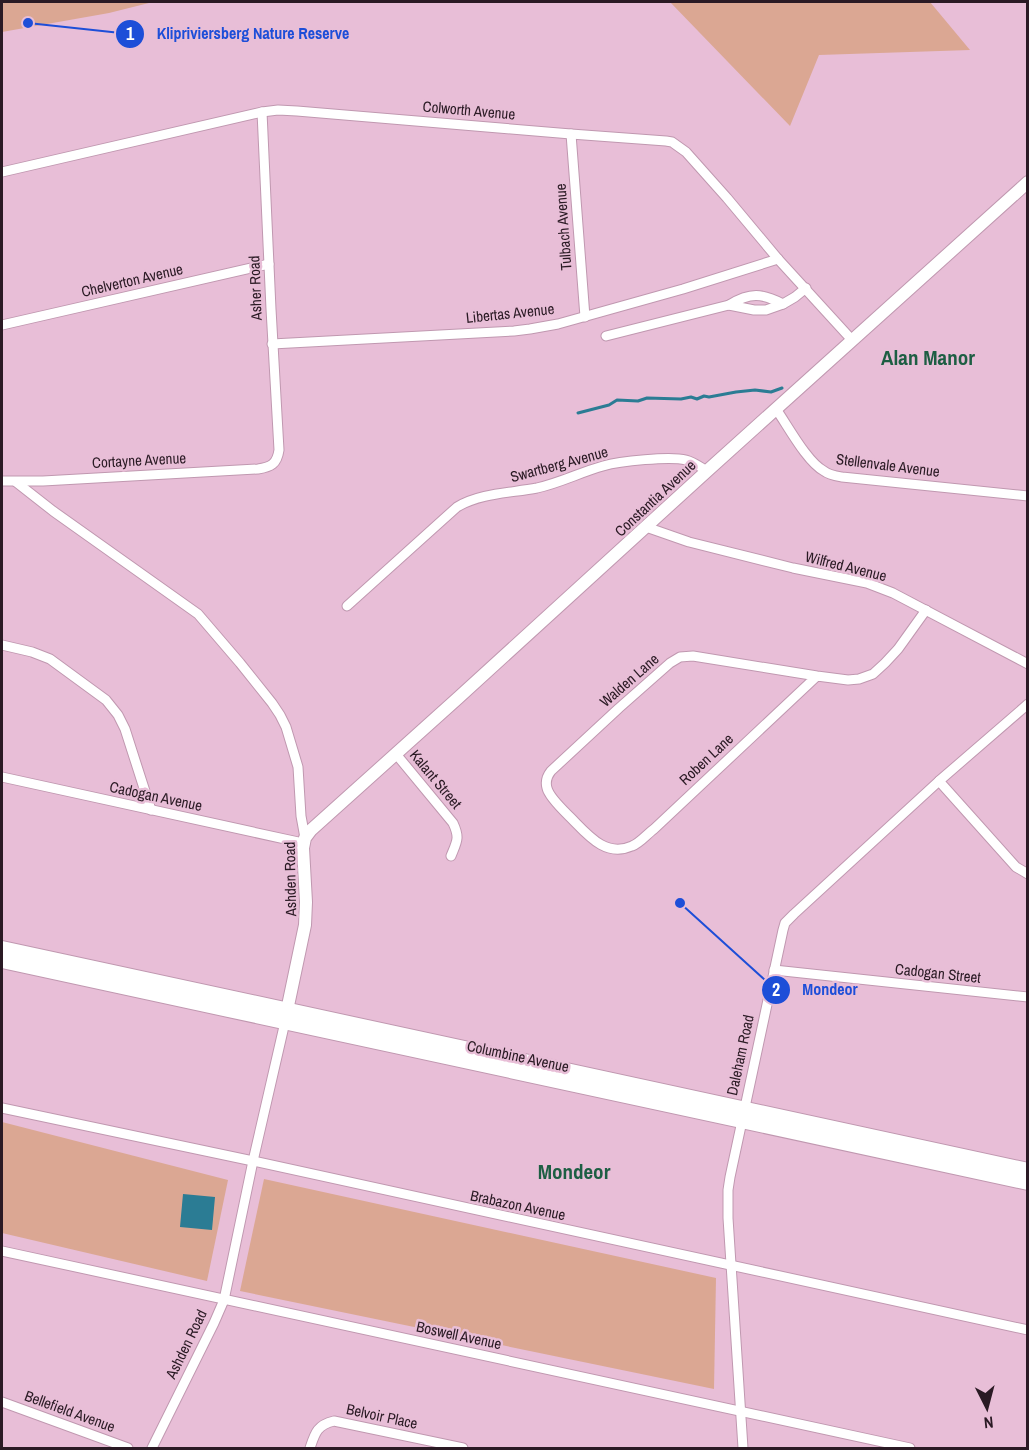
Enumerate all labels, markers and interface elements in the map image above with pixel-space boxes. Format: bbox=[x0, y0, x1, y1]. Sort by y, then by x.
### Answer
callout: Klipriviersberg Nature Reserve bbox=[115, 17, 361, 51]
text: 1 bbox=[126, 21, 135, 46]
text: Klipriviersberg Nature Reserve bbox=[157, 22, 349, 44]
street label: Colworth Avenue bbox=[422, 95, 516, 125]
street label: Tulbach Avenue bbox=[549, 183, 577, 271]
street label: Asher Road bbox=[243, 255, 267, 322]
street label: Chelverton Avenue bbox=[79, 258, 185, 302]
street label: Libertas Avenue bbox=[465, 298, 555, 328]
district label: Alan Manor bbox=[881, 343, 975, 372]
street label: Swartberg Avenue bbox=[508, 441, 610, 487]
street label: Cortayne Avenue bbox=[91, 447, 187, 473]
street label: Stellenvale Avenue bbox=[835, 448, 941, 482]
street label: Constantia Avenue bbox=[610, 455, 700, 541]
street label: Wilfred Avenue bbox=[803, 546, 889, 586]
street label: Walden Lane bbox=[595, 648, 663, 712]
street label: Roben Lane bbox=[674, 728, 738, 790]
street label: Kalant Street bbox=[405, 745, 467, 813]
street label: Cadogan Avenue bbox=[108, 776, 204, 816]
street label: Ashden Road bbox=[279, 842, 301, 917]
street label: Cadogan Street bbox=[894, 958, 983, 988]
callout: Mondeor bbox=[761, 973, 870, 1007]
text: 2 bbox=[772, 977, 780, 1002]
text: Mondeor bbox=[802, 978, 859, 1000]
street label: Daleham Road bbox=[721, 1013, 759, 1097]
street label: Columbine Avenue bbox=[465, 1035, 571, 1077]
district label: Mondeor bbox=[538, 1157, 611, 1186]
street label: Brabazon Avenue bbox=[468, 1185, 568, 1225]
street label: Ashden Road bbox=[160, 1306, 212, 1383]
street label: Boswell Avenue bbox=[414, 1316, 504, 1354]
north arrow bbox=[957, 1378, 1017, 1438]
street label: Bellefield Avenue bbox=[22, 1385, 118, 1437]
street label: Belvoir Place bbox=[344, 1398, 420, 1434]
text: N bbox=[983, 1411, 994, 1434]

